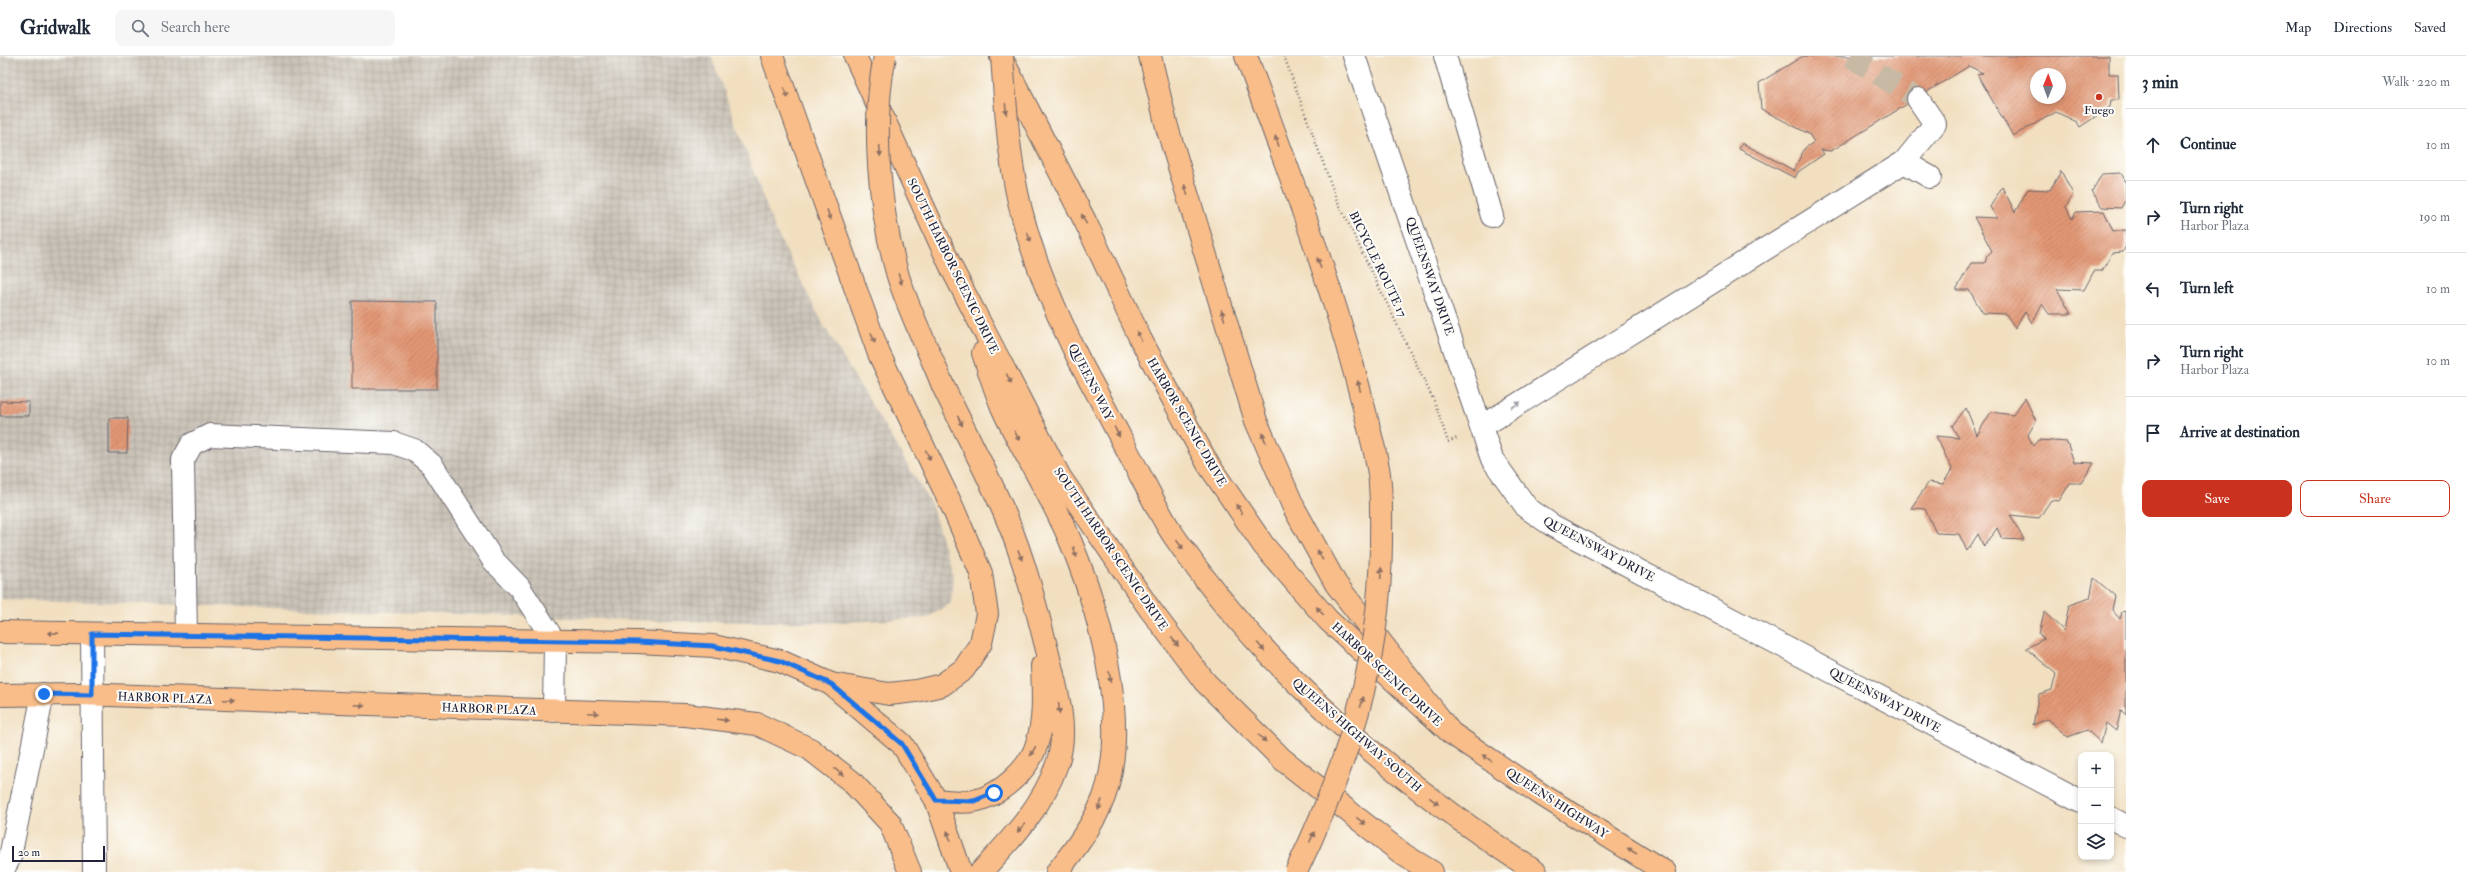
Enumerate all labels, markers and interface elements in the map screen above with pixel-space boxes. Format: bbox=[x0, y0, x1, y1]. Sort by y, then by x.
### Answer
search box bbox=[115, 10, 395, 46]
text: Gridwalk bbox=[20, 16, 91, 40]
icon: search bbox=[129, 17, 151, 39]
text: Search here bbox=[161, 18, 230, 37]
text: Map bbox=[2285, 19, 2311, 36]
text: Directions bbox=[2333, 19, 2392, 36]
text: Saved bbox=[2414, 19, 2446, 36]
north arrow bbox=[2030, 68, 2066, 104]
text: 3 min bbox=[2142, 72, 2179, 93]
text: Walk · 220 m bbox=[2382, 74, 2450, 90]
one-way arrow bbox=[783, 87, 789, 99]
marker: Fuego bbox=[2094, 92, 2104, 102]
one-way arrow bbox=[1003, 103, 1009, 115]
place label: Fuego bbox=[2084, 103, 2114, 118]
icon: ahead bbox=[2142, 134, 2164, 156]
one-way arrow bbox=[1274, 135, 1280, 147]
text: Continue bbox=[2180, 135, 2236, 154]
text: 10 m bbox=[2426, 137, 2450, 153]
one-way arrow bbox=[876, 145, 883, 157]
street label: SOUTH HARBOR SCENIC DRIVE bbox=[903, 176, 1002, 357]
one-way arrow bbox=[1183, 184, 1189, 196]
text: Turn right bbox=[2180, 199, 2243, 218]
icon: right bbox=[2142, 206, 2164, 228]
street label: BICYCLE ROUTE 17 bbox=[1345, 209, 1410, 320]
text: 190 m bbox=[2419, 209, 2450, 225]
one-way arrow bbox=[827, 210, 833, 222]
one-way arrow bbox=[1081, 213, 1087, 225]
street label: QUEENSWAY DRIVE bbox=[1402, 215, 1457, 338]
text: Harbor Plaza bbox=[2180, 218, 2249, 234]
one-way arrow bbox=[1026, 231, 1032, 243]
one-way arrow bbox=[1316, 256, 1322, 268]
one-way arrow bbox=[897, 273, 903, 285]
icon: left bbox=[2142, 278, 2164, 300]
text: Turn left bbox=[2180, 279, 2234, 298]
text: 10 m bbox=[2426, 281, 2450, 297]
one-way arrow bbox=[1220, 309, 1226, 321]
one-way arrow bbox=[1136, 331, 1142, 342]
one-way arrow bbox=[870, 332, 876, 344]
street label: QUEENS WAY bbox=[1065, 341, 1117, 424]
text: Turn right bbox=[2180, 343, 2243, 362]
icon: right bbox=[2142, 350, 2164, 372]
text: 10 m bbox=[2426, 353, 2450, 369]
street label: HARBOR SCENIC DRIVE bbox=[1144, 355, 1230, 489]
text: Harbor Plaza bbox=[2180, 362, 2249, 378]
one-way arrow bbox=[1006, 373, 1012, 384]
one-way arrow bbox=[1356, 380, 1362, 392]
one-way arrow bbox=[1510, 401, 1521, 409]
one-way arrow bbox=[957, 415, 963, 427]
icon: arrive bbox=[2142, 422, 2164, 444]
text: Arrive at destination bbox=[2180, 423, 2300, 442]
one-way arrow bbox=[1114, 426, 1121, 438]
one-way arrow bbox=[1014, 430, 1020, 442]
one-way arrow bbox=[1261, 433, 1267, 444]
one-way arrow bbox=[925, 450, 931, 461]
street label: SOUTH HARBOR SCENIC DRIVE bbox=[1050, 465, 1171, 634]
button: Save bbox=[2142, 480, 2292, 517]
button: Share bbox=[2300, 480, 2450, 517]
one-way arrow bbox=[1235, 504, 1243, 515]
street label: QUEENSWAY DRIVE bbox=[1540, 514, 1658, 585]
one-way arrow bbox=[1176, 540, 1184, 551]
one-way arrow bbox=[1072, 547, 1078, 559]
one-way arrow bbox=[1317, 549, 1324, 561]
one-way arrow bbox=[1018, 550, 1024, 562]
one-way arrow bbox=[1377, 567, 1384, 579]
one-way arrow bbox=[1315, 606, 1325, 616]
street label: HARBOR SCENIC DRIVE bbox=[1328, 619, 1445, 730]
one-way arrow bbox=[46, 630, 59, 636]
one-way arrow bbox=[1170, 637, 1178, 647]
one-way arrow bbox=[1257, 642, 1266, 652]
street label: QUEENSWAY DRIVE bbox=[1826, 665, 1944, 736]
one-way arrow bbox=[1107, 671, 1113, 683]
street label: QUEENS HIGHWAY SOUTH bbox=[1289, 675, 1425, 796]
route end bbox=[35, 685, 53, 703]
street label: HARBOR PLAZA bbox=[117, 689, 213, 708]
one-way arrow bbox=[1359, 695, 1365, 707]
one-way arrow bbox=[223, 697, 236, 703]
street label: HARBOR PLAZA bbox=[441, 700, 537, 719]
one-way arrow bbox=[352, 701, 365, 708]
one-way arrow bbox=[1056, 702, 1063, 714]
one-way arrow bbox=[587, 709, 599, 716]
one-way arrow bbox=[716, 717, 729, 723]
one-way arrow bbox=[1257, 733, 1266, 743]
one-way arrow bbox=[1030, 745, 1037, 757]
map controls bbox=[2078, 752, 2114, 860]
button: + bbox=[2078, 752, 2114, 788]
one-way arrow bbox=[1482, 754, 1492, 762]
street label: QUEENS HIGHWAY bbox=[1503, 765, 1611, 842]
one-way arrow bbox=[833, 768, 844, 776]
route start bbox=[985, 784, 1003, 802]
button: − bbox=[2078, 788, 2114, 824]
one-way arrow bbox=[1428, 797, 1439, 805]
one-way arrow bbox=[1096, 800, 1102, 812]
one-way arrow bbox=[1356, 817, 1367, 826]
one-way arrow bbox=[1017, 823, 1026, 833]
button: layers bbox=[2078, 824, 2114, 860]
one-way arrow bbox=[946, 829, 952, 841]
one-way arrow bbox=[1309, 831, 1315, 842]
scale bar bbox=[12, 844, 105, 863]
text: 20 m bbox=[18, 846, 40, 859]
one-way arrow bbox=[1626, 848, 1637, 855]

